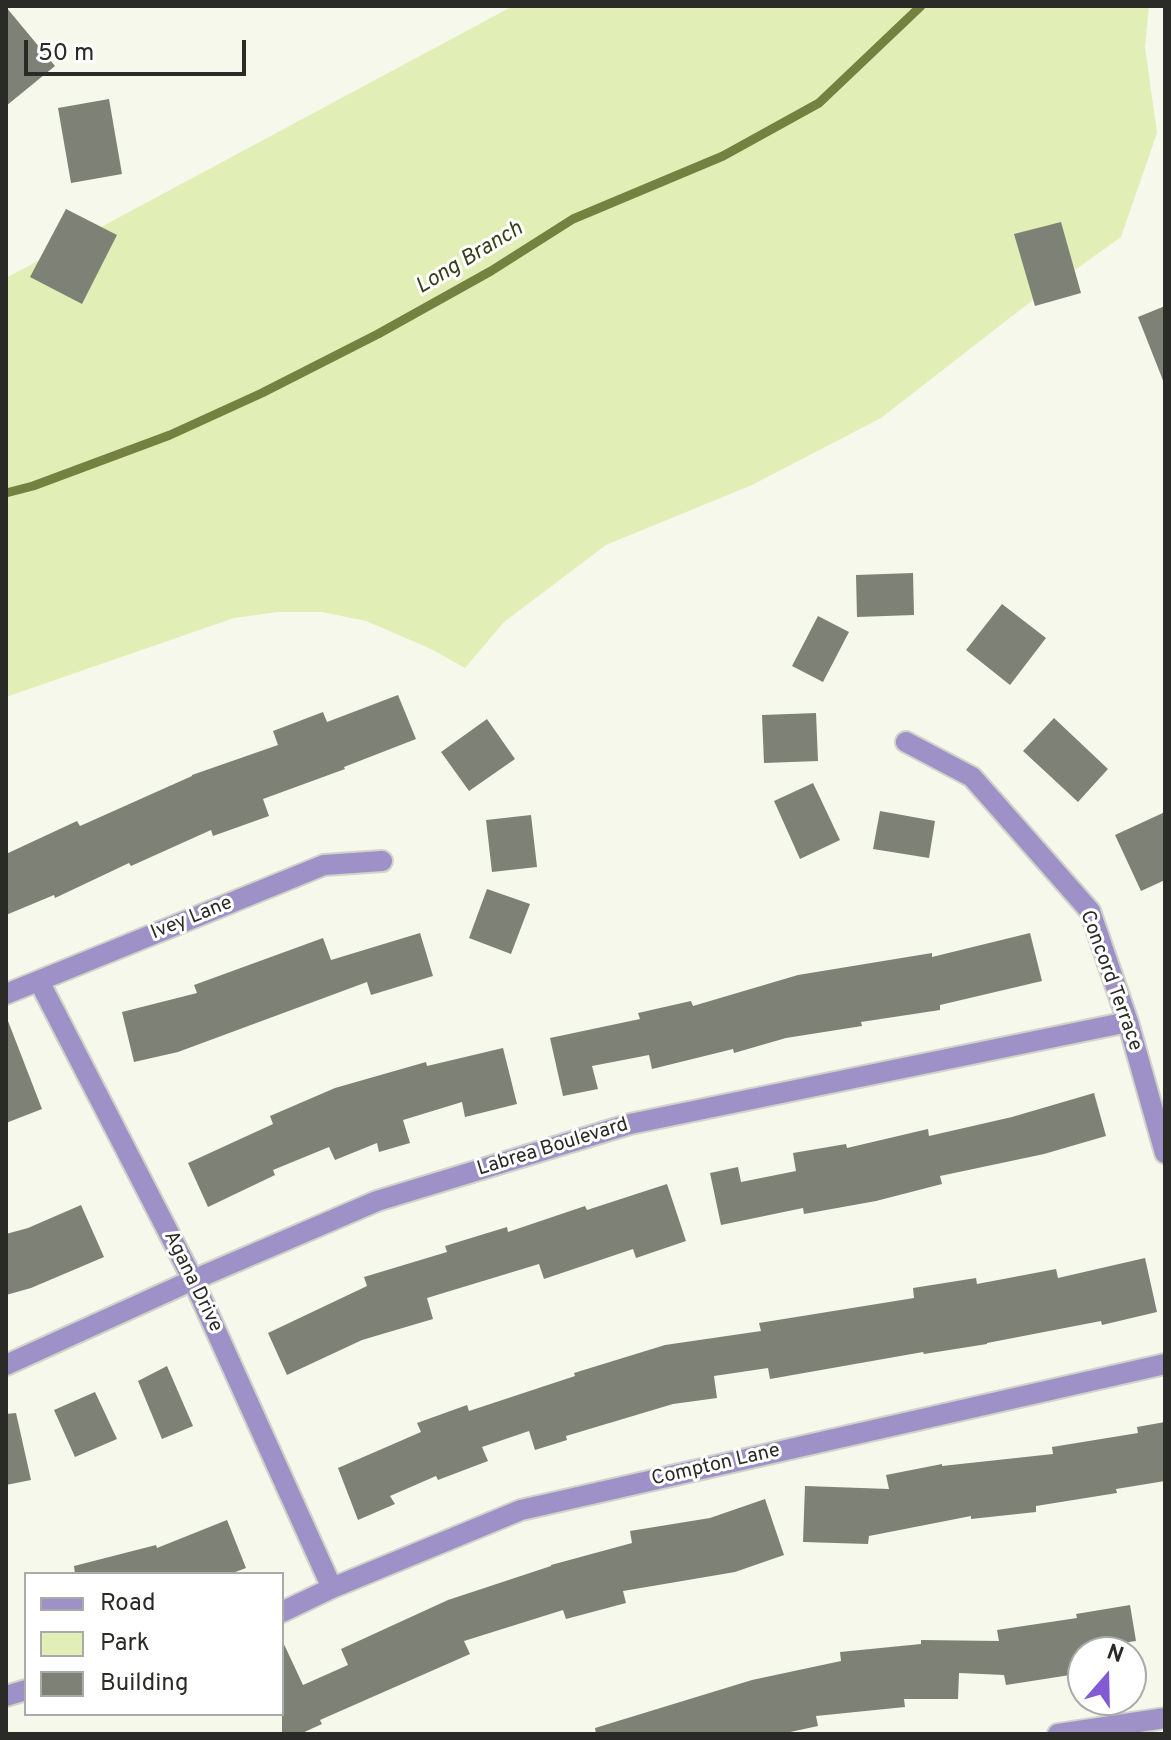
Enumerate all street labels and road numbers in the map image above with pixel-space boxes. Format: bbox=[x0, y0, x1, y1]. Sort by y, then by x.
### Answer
street label: Ivey Lane bbox=[148, 892, 236, 946]
street label: Concord Terrace bbox=[1073, 907, 1147, 1055]
street label: Labrea Boulevard bbox=[475, 1114, 631, 1182]
street label: Agana Drive bbox=[157, 1228, 227, 1336]
street label: Compton Lane bbox=[649, 1440, 783, 1492]

